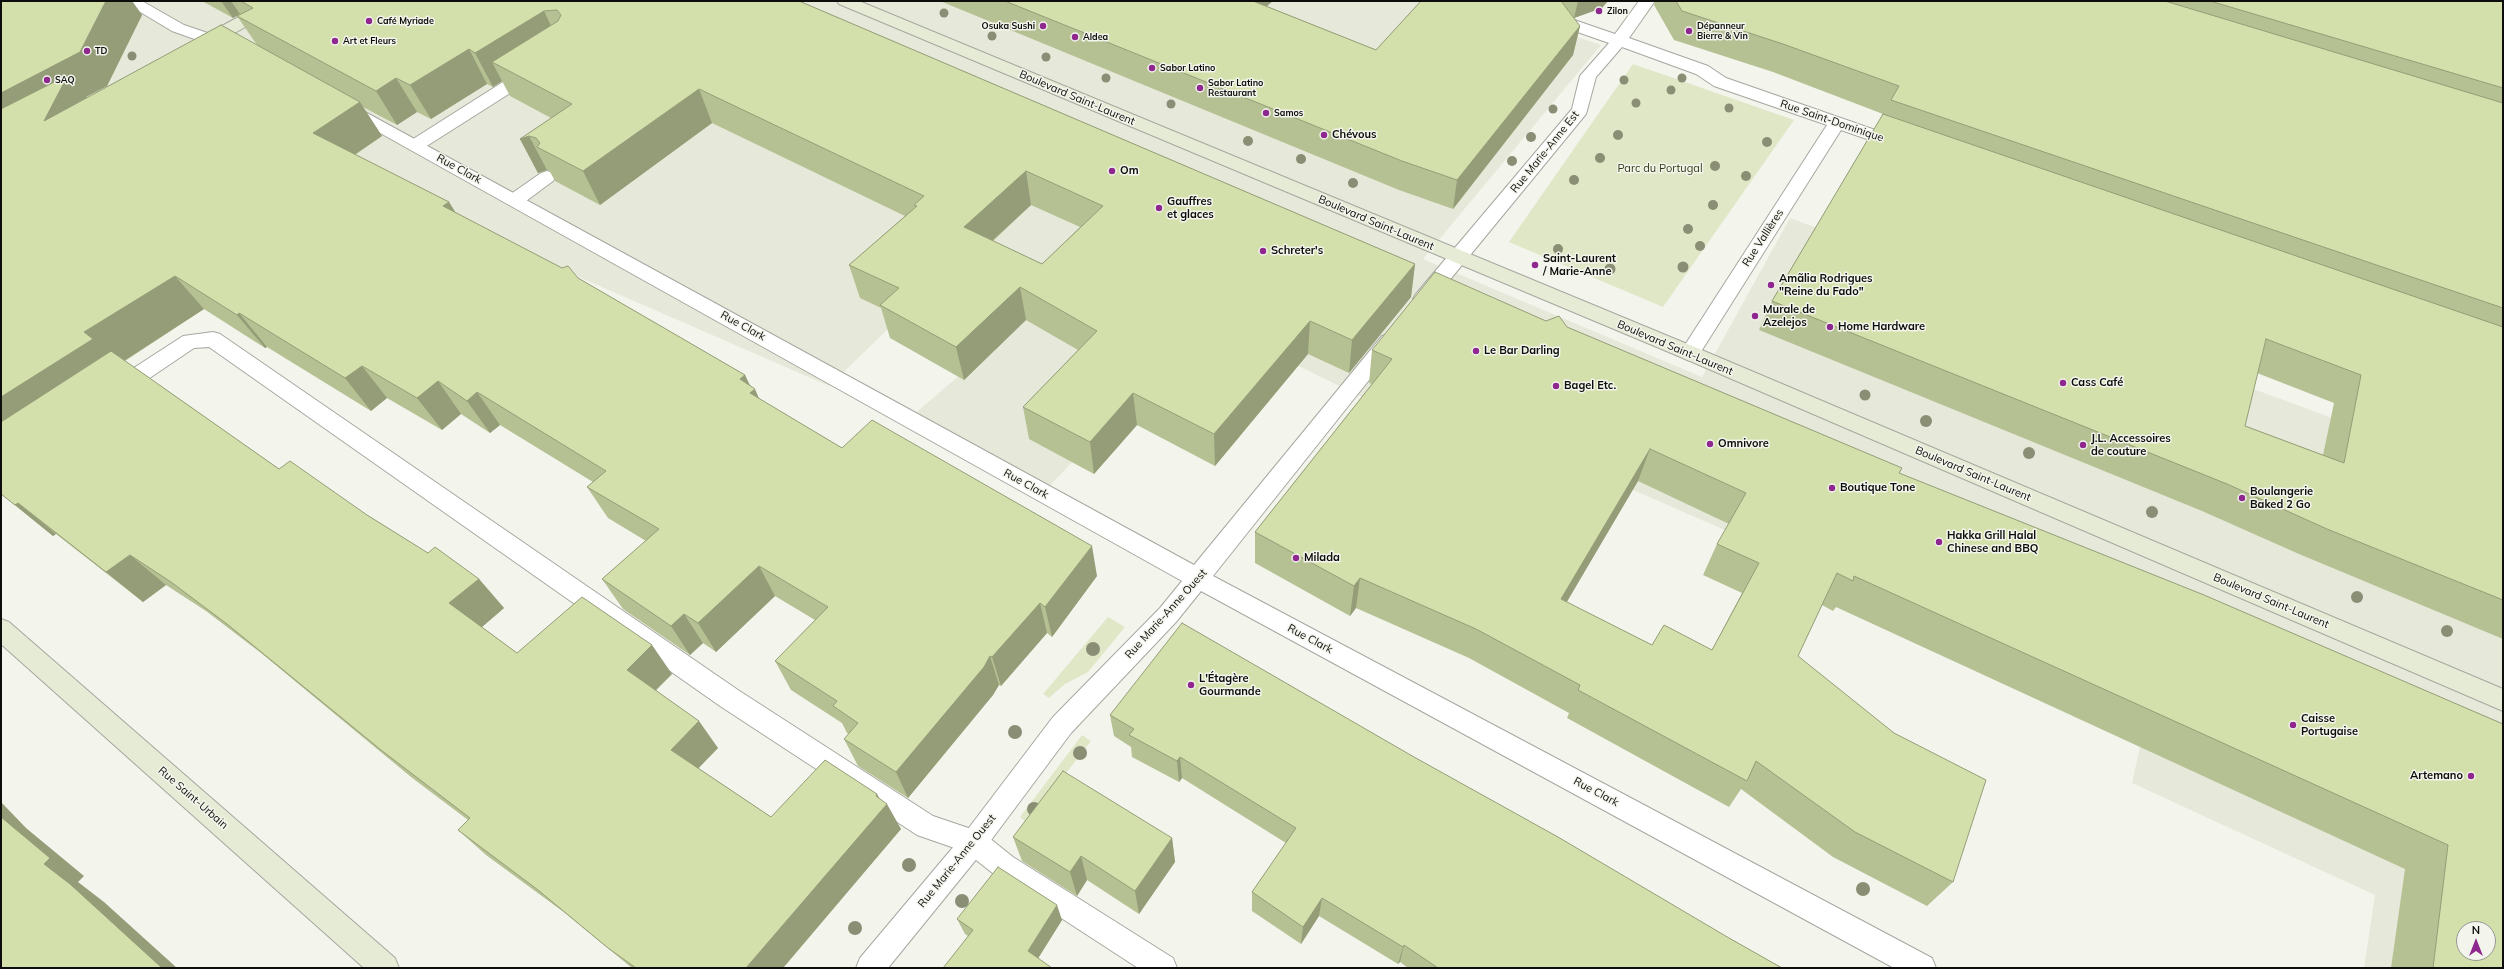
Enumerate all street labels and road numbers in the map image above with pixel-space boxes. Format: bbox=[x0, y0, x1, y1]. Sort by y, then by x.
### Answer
street label: Boulevard Saint-Laurent bbox=[1017, 68, 1137, 128]
street label: Rue Saint-Dominique bbox=[1779, 97, 1885, 145]
street label: Rue Marie-Anne Est bbox=[1508, 108, 1582, 196]
street label: Rue Clark bbox=[434, 151, 484, 187]
street label: Boulevard Saint-Laurent bbox=[1316, 193, 1436, 253]
street label: Rue Vallières bbox=[1740, 207, 1786, 269]
street label: Rue Clark bbox=[718, 308, 768, 344]
street label: Boulevard Saint-Laurent bbox=[1615, 318, 1735, 378]
street label: Boulevard Saint-Laurent bbox=[1913, 444, 2033, 504]
street label: Rue Clark bbox=[1001, 466, 1051, 502]
street label: Rue Marie-Anne Ouest bbox=[1122, 566, 1210, 662]
street label: Boulevard Saint-Laurent bbox=[2211, 571, 2331, 631]
street label: Rue Clark bbox=[1285, 622, 1335, 656]
street label: Rue Saint-Urbain bbox=[155, 764, 231, 832]
street label: Rue Clark bbox=[1571, 775, 1621, 809]
street label: Rue Marie-Anne Ouest bbox=[915, 812, 999, 910]

